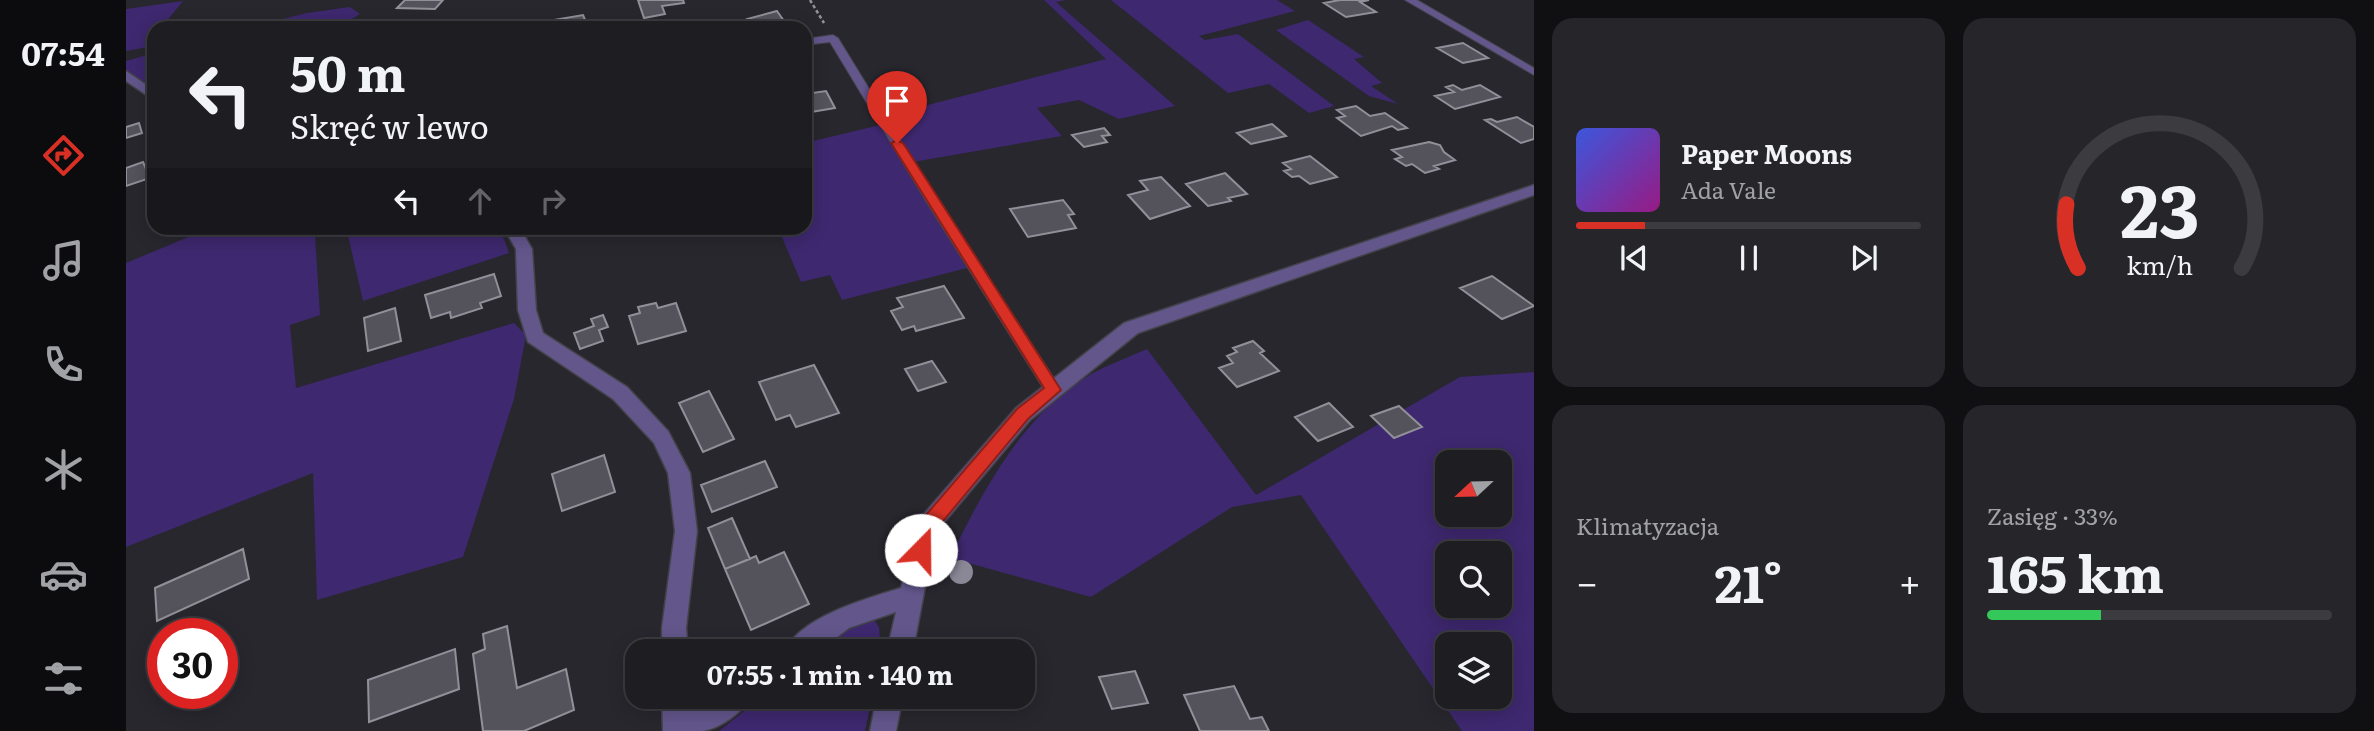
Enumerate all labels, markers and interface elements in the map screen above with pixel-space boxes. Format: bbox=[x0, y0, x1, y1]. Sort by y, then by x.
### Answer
text: 07:54 bbox=[21, 28, 105, 76]
text: 50 m bbox=[290, 34, 406, 107]
icon: left bbox=[175, 49, 266, 140]
pin bbox=[867, 71, 927, 143]
icon: arrive bbox=[878, 82, 916, 120]
text: Skręć w lewo bbox=[290, 101, 489, 149]
icon: directions bbox=[39, 131, 88, 180]
text: Paper Moons bbox=[1681, 133, 1852, 172]
text: 23 bbox=[2120, 153, 2199, 261]
text: Ada Vale bbox=[1681, 172, 1776, 206]
icon: left bbox=[388, 182, 426, 220]
icon: ahead bbox=[461, 182, 499, 220]
icon: right bbox=[534, 182, 572, 220]
icon: music bbox=[39, 236, 88, 285]
icon: previous bbox=[1615, 239, 1653, 277]
icon: pause bbox=[1730, 239, 1768, 277]
icon: next bbox=[1845, 239, 1883, 277]
text: km/h bbox=[2126, 246, 2193, 283]
icon: phone bbox=[39, 340, 88, 389]
icon: climate bbox=[39, 445, 88, 494]
north arrow bbox=[1435, 450, 1512, 527]
map controls bbox=[1435, 450, 1512, 709]
text: Zasięg · 33% bbox=[1987, 498, 2118, 532]
text: Klimatyzacja bbox=[1576, 508, 1719, 542]
position arrow bbox=[884, 513, 958, 587]
text: 165 km bbox=[1987, 532, 2164, 609]
button: search bbox=[1435, 541, 1512, 618]
text: 21° bbox=[1715, 542, 1782, 619]
icon: car bbox=[39, 550, 88, 599]
text: − bbox=[1576, 552, 1598, 609]
text: + bbox=[1899, 552, 1921, 609]
speed limit sign: 30 bbox=[147, 618, 238, 709]
button: layers bbox=[1435, 632, 1512, 709]
icon: filters bbox=[39, 654, 88, 703]
text: 07:55 · 1 min · 140 m bbox=[707, 654, 953, 693]

